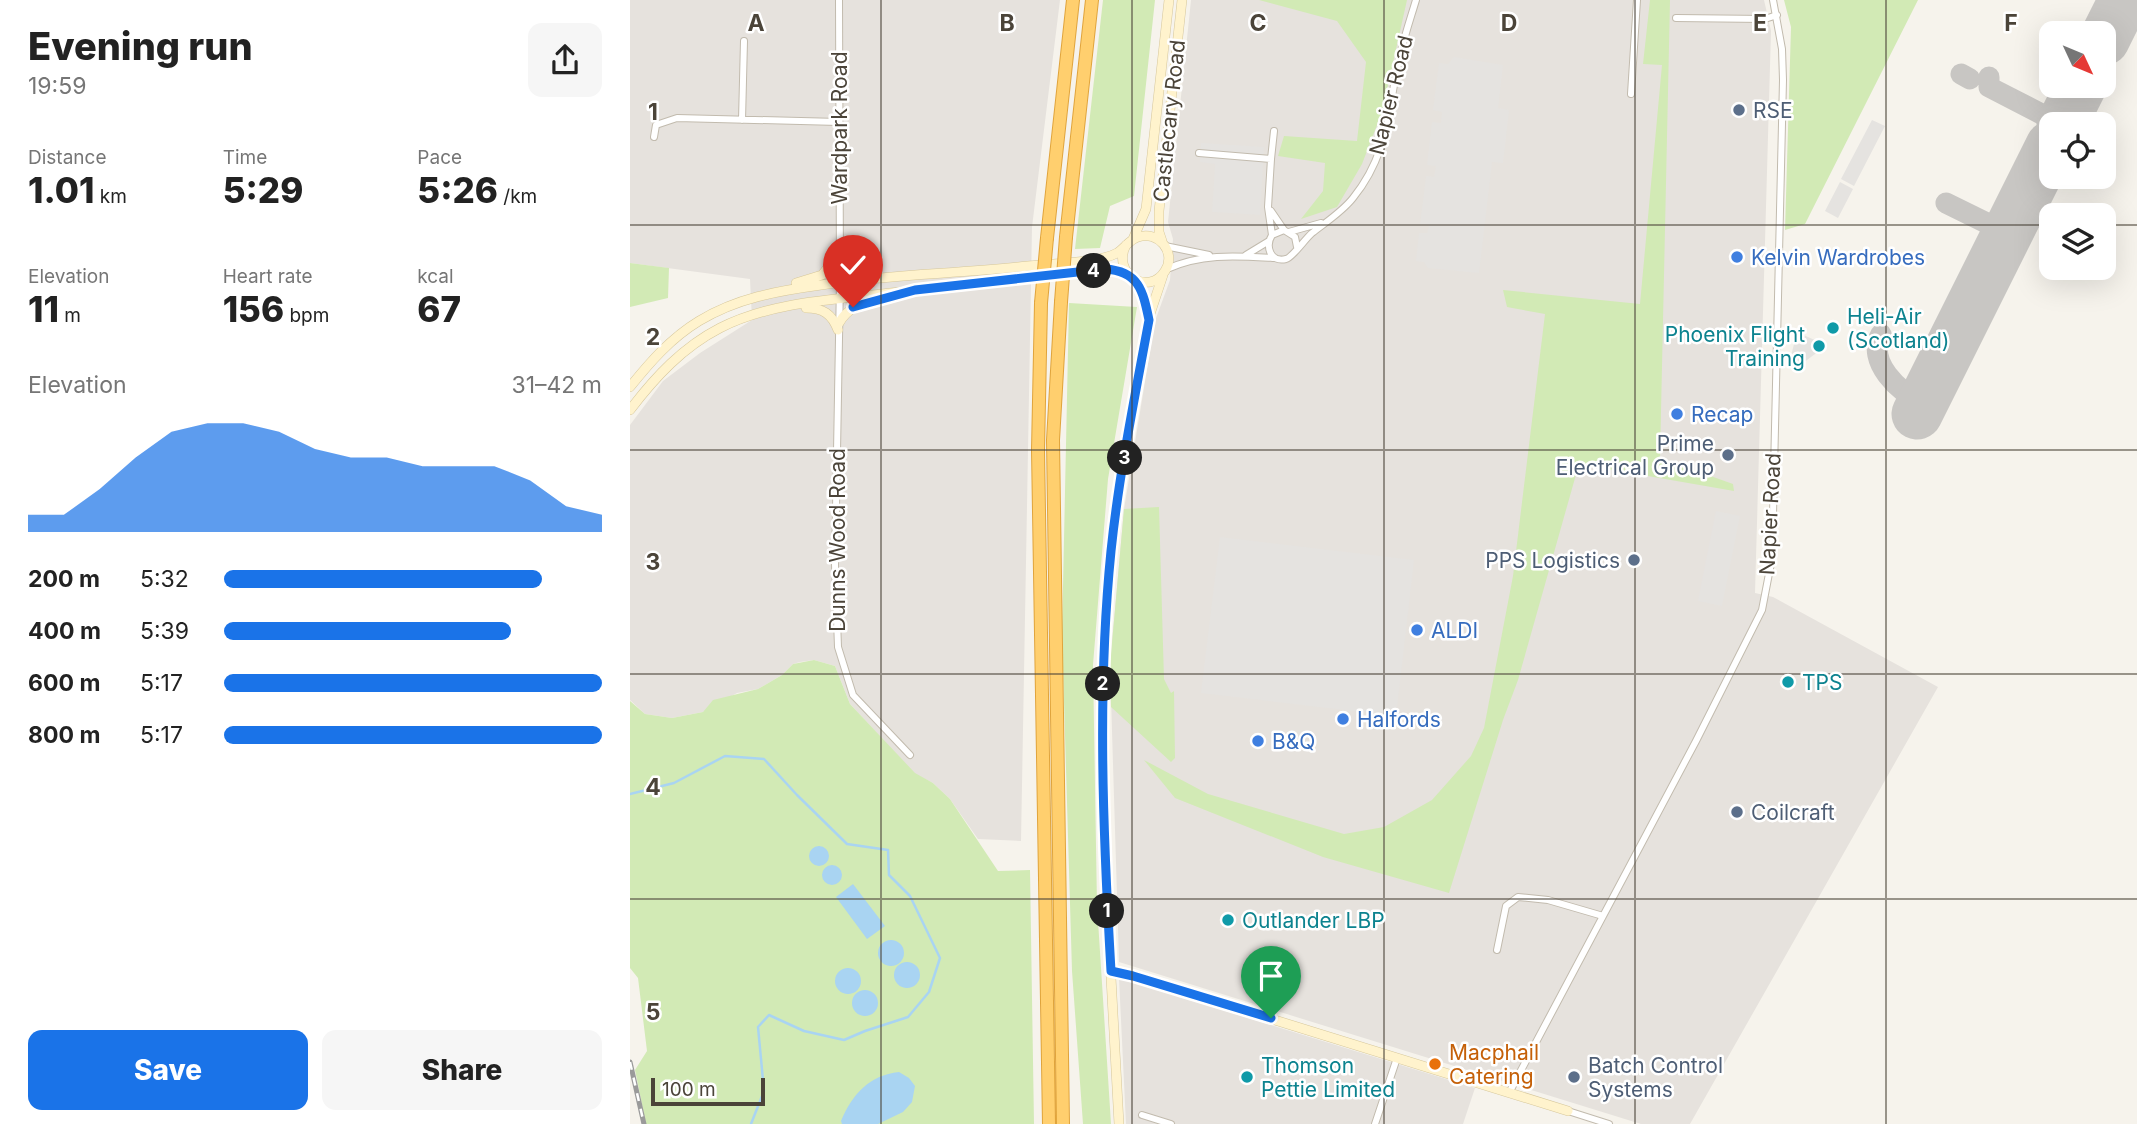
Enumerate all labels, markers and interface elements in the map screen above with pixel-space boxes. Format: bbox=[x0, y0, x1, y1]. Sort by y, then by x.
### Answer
text: A bbox=[747, 9, 765, 37]
text: B bbox=[999, 9, 1015, 37]
text: C bbox=[1249, 9, 1267, 37]
text: D bbox=[1501, 9, 1517, 37]
text: E bbox=[1753, 9, 1767, 37]
text: F bbox=[2004, 9, 2018, 37]
north arrow bbox=[2039, 21, 2116, 98]
map controls bbox=[2039, 21, 2116, 280]
text: Evening run bbox=[28, 23, 253, 69]
button: share bbox=[528, 23, 602, 97]
street label: Napier Road bbox=[1364, 33, 1418, 157]
street label: Castlecary Road bbox=[1148, 39, 1190, 203]
street label: Wardpark Road bbox=[827, 51, 852, 205]
text: 19:59 bbox=[28, 72, 87, 100]
text: 1 bbox=[648, 98, 658, 126]
place label: RSE bbox=[1753, 98, 1793, 123]
marker: RSE bbox=[1731, 102, 1747, 118]
button: locate bbox=[2039, 112, 2116, 189]
text: Distance bbox=[28, 146, 106, 169]
text: Time bbox=[223, 146, 267, 169]
text: Pace bbox=[417, 146, 462, 169]
text: 1.01 bbox=[28, 169, 94, 211]
text: 5:29 bbox=[223, 169, 303, 211]
text: 5:26 bbox=[417, 169, 498, 211]
text: km bbox=[94, 185, 127, 208]
text: /km bbox=[498, 185, 537, 208]
button: layers bbox=[2039, 203, 2116, 280]
pin bbox=[823, 235, 883, 307]
place label: Kelvin Wardrobes bbox=[1751, 245, 1925, 270]
icon: check bbox=[834, 246, 872, 284]
marker: Kelvin Wardrobes bbox=[1729, 249, 1745, 265]
pin: 4 bbox=[1077, 254, 1112, 288]
text: 4 bbox=[1087, 259, 1100, 282]
text: Elevation bbox=[28, 265, 109, 288]
text: Heart rate bbox=[223, 265, 313, 288]
text: kcal bbox=[417, 265, 454, 288]
text: 11 bbox=[28, 288, 59, 330]
text: 156 bbox=[223, 288, 284, 330]
text: 67 bbox=[417, 288, 461, 330]
text: m bbox=[59, 304, 81, 327]
text: bpm bbox=[284, 304, 329, 327]
place label: Heli-Air (Scotland) bbox=[1847, 304, 1949, 353]
marker: Heli-Air (Scotland) bbox=[1825, 320, 1841, 336]
place label: Phoenix Flight Training bbox=[1665, 322, 1805, 371]
text: 2 bbox=[646, 323, 660, 351]
marker: Phoenix Flight Training bbox=[1811, 338, 1827, 354]
text: Elevation bbox=[28, 371, 127, 399]
text: 31–42 m bbox=[511, 371, 602, 399]
place label: Recap bbox=[1691, 402, 1753, 427]
marker: Recap bbox=[1669, 406, 1685, 422]
place label: Prime Electrical Group bbox=[1556, 431, 1714, 480]
pin: 3 bbox=[1107, 440, 1142, 476]
text: 3 bbox=[1118, 446, 1131, 469]
marker: Prime Electrical Group bbox=[1720, 447, 1736, 463]
street label: Dunns Wood Road bbox=[825, 448, 850, 632]
street label: Napier Road bbox=[1754, 452, 1786, 576]
text: 3 bbox=[646, 548, 660, 576]
place label: PPS Logistics bbox=[1485, 548, 1620, 573]
marker: PPS Logistics bbox=[1626, 552, 1642, 568]
text: 200 m bbox=[28, 565, 100, 593]
text: 5:32 bbox=[140, 565, 189, 593]
text: 400 m bbox=[28, 617, 101, 645]
text: 5:39 bbox=[140, 617, 189, 645]
place label: ALDI bbox=[1431, 618, 1478, 643]
marker: ALDI bbox=[1409, 622, 1425, 638]
pin: 2 bbox=[1086, 666, 1120, 702]
text: 600 m bbox=[28, 669, 100, 697]
text: 5:17 bbox=[140, 669, 183, 697]
place label: TPS bbox=[1802, 670, 1842, 695]
text: 2 bbox=[1097, 672, 1108, 695]
marker: TPS bbox=[1780, 674, 1796, 690]
place label: Halfords bbox=[1357, 707, 1441, 732]
marker: Halfords bbox=[1335, 711, 1351, 727]
text: 800 m bbox=[28, 721, 100, 749]
text: 5:17 bbox=[140, 721, 183, 749]
place label: B&Q bbox=[1272, 729, 1315, 754]
marker: B&Q bbox=[1250, 733, 1266, 749]
text: 4 bbox=[645, 773, 661, 801]
place label: Coilcraft bbox=[1751, 800, 1835, 825]
marker: Coilcraft bbox=[1729, 804, 1745, 820]
pin: 1 bbox=[1090, 894, 1124, 928]
text: 1 bbox=[1102, 899, 1111, 922]
place label: Outlander LBP bbox=[1242, 908, 1385, 933]
marker: Outlander LBP bbox=[1220, 912, 1236, 928]
pin bbox=[1241, 946, 1301, 1018]
icon: arrive bbox=[1252, 957, 1290, 995]
text: 5 bbox=[646, 998, 660, 1026]
button: Save bbox=[28, 1030, 308, 1110]
button: Share bbox=[322, 1030, 602, 1110]
place label: Macphail Catering bbox=[1449, 1040, 1539, 1089]
place label: Thomson Pettie Limited bbox=[1261, 1053, 1395, 1102]
place label: Batch Control Systems bbox=[1588, 1053, 1723, 1102]
marker: Macphail Catering bbox=[1427, 1056, 1443, 1072]
marker: Thomson Pettie Limited bbox=[1239, 1069, 1255, 1085]
marker: Batch Control Systems bbox=[1566, 1069, 1582, 1085]
scale bar bbox=[651, 1075, 765, 1107]
text: 100 m bbox=[662, 1078, 716, 1101]

